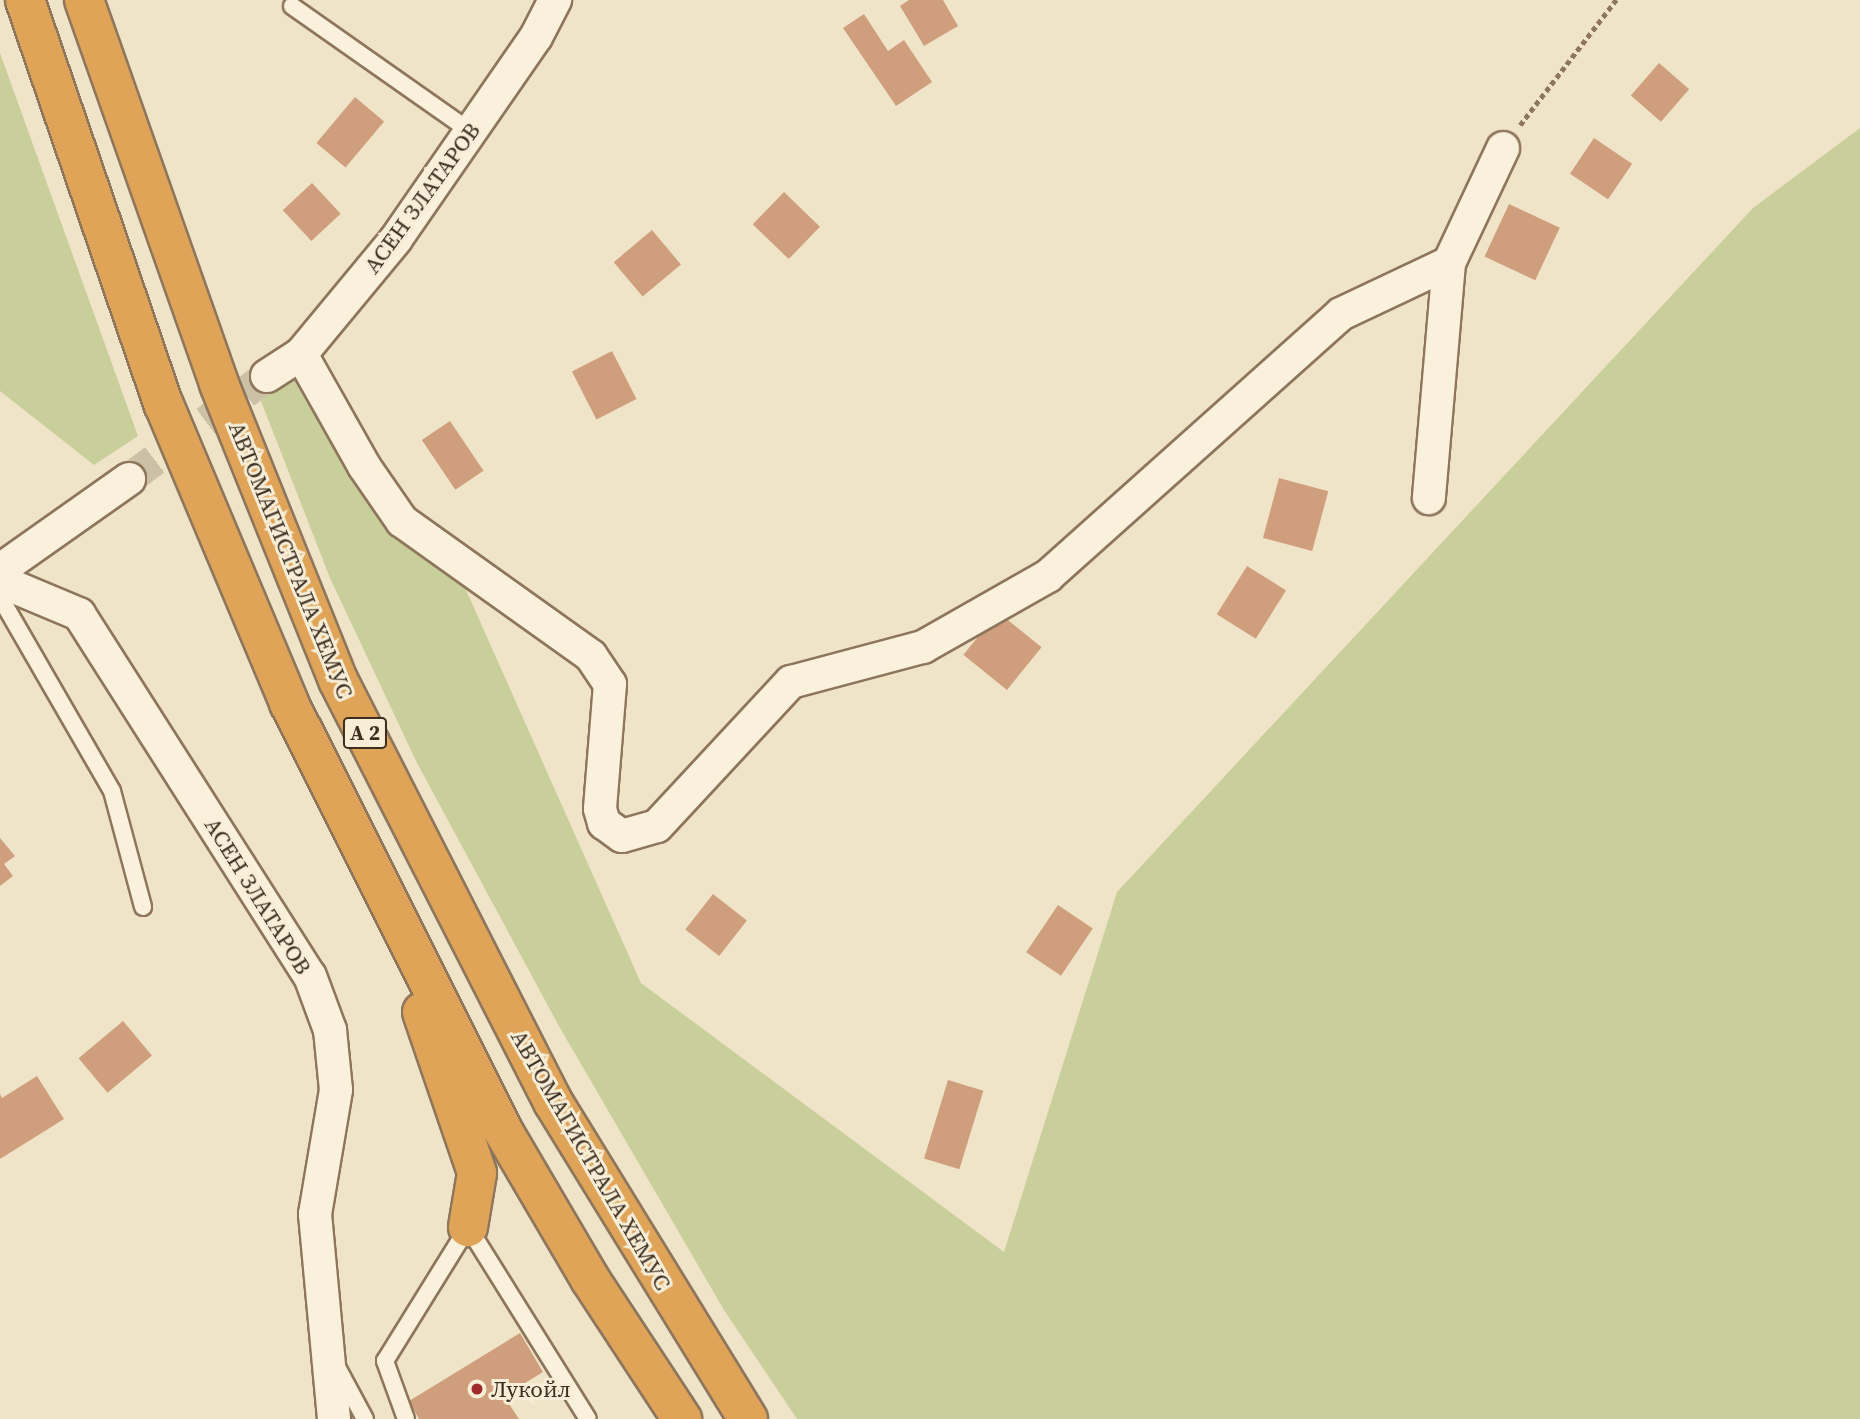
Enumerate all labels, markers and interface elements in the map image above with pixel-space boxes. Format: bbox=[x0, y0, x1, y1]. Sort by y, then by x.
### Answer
street label: АСЕН ЗЛАТАРОВ bbox=[358, 117, 486, 279]
street label: АВТОМАГИСТРАЛА ХЕМУС bbox=[223, 418, 359, 702]
road number: A 2 bbox=[342, 716, 388, 750]
street label: АСЕН ЗЛАТАРОВ bbox=[199, 812, 317, 980]
street label: АВТОМАГИСТРАЛА ХЕМУС bbox=[505, 1025, 677, 1295]
place label: Лукойл bbox=[491, 1375, 571, 1403]
marker: Лукойл bbox=[469, 1381, 485, 1397]

